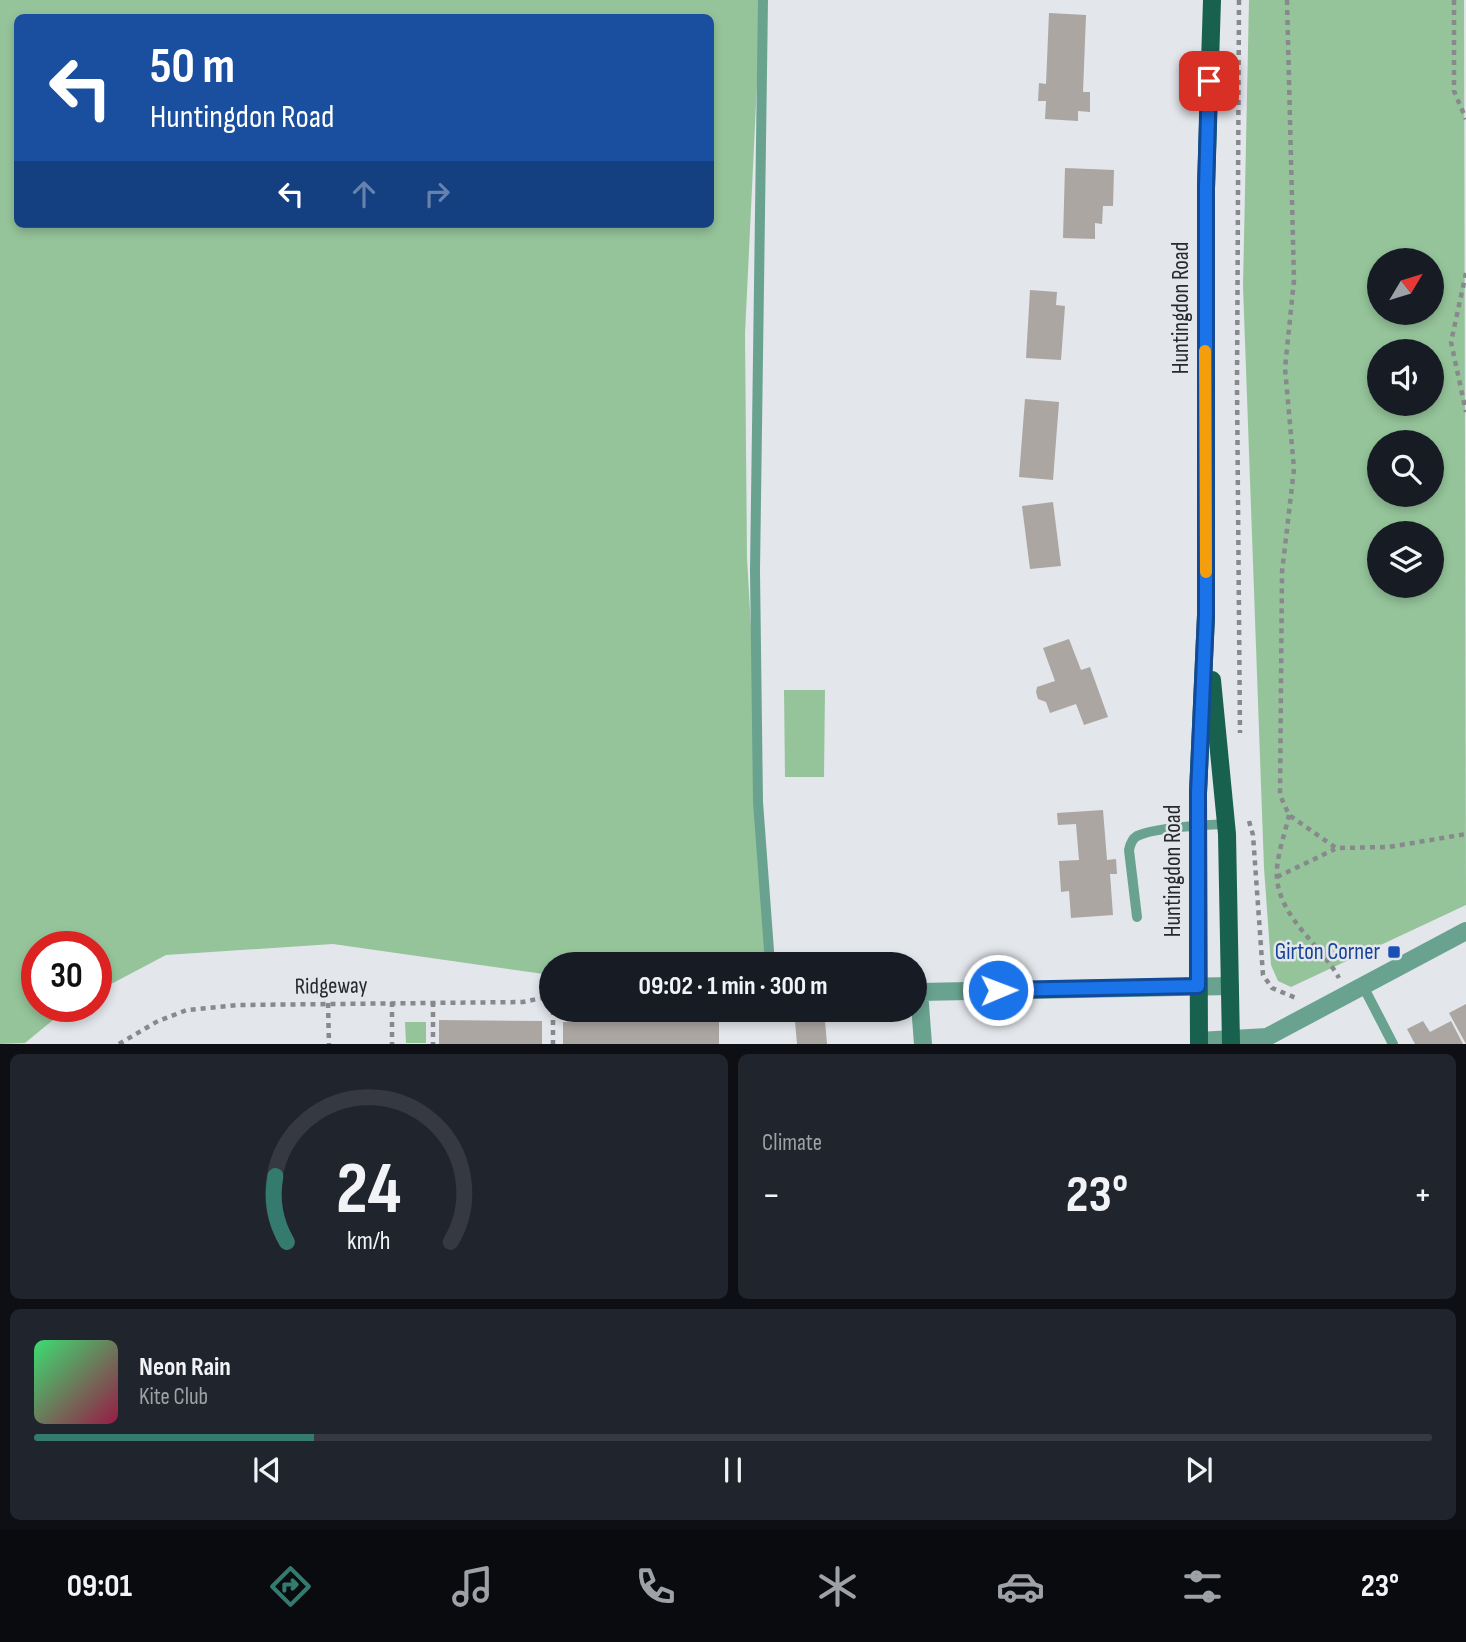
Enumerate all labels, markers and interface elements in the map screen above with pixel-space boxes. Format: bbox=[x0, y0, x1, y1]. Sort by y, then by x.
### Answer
text: 50 m bbox=[150, 38, 235, 97]
icon: left bbox=[35, 42, 126, 133]
pin bbox=[1179, 51, 1239, 111]
icon: arrive bbox=[1190, 62, 1228, 100]
text: Huntingdon Road bbox=[150, 98, 334, 137]
icon: left bbox=[272, 175, 310, 213]
icon: ahead bbox=[345, 175, 383, 213]
icon: right bbox=[418, 175, 456, 213]
street label: Huntingdon Road bbox=[1167, 242, 1195, 374]
north arrow bbox=[1367, 248, 1444, 326]
map controls bbox=[1367, 248, 1444, 598]
button: sound bbox=[1367, 339, 1444, 416]
button: search bbox=[1367, 430, 1444, 507]
button: layers bbox=[1367, 521, 1444, 598]
street label: Huntingdon Road bbox=[1159, 805, 1187, 937]
speed limit sign: 30 bbox=[21, 931, 112, 1022]
place label: Girton Corner bbox=[1275, 938, 1380, 966]
marker: Girton Corner bbox=[1386, 944, 1402, 960]
position arrow bbox=[961, 953, 1035, 1027]
street label: Ridgeway bbox=[294, 971, 368, 1001]
text: 09:02 · 1 min · 300 m bbox=[639, 971, 827, 1002]
text: Climate bbox=[762, 1129, 822, 1157]
text: 24 bbox=[336, 1147, 402, 1235]
text: 23° bbox=[1066, 1164, 1128, 1227]
text: − bbox=[762, 1173, 781, 1218]
text: + bbox=[1413, 1173, 1432, 1218]
text: km/h bbox=[347, 1226, 391, 1257]
text: Neon Rain bbox=[139, 1352, 231, 1383]
text: Kite Club bbox=[139, 1383, 208, 1411]
icon: previous bbox=[248, 1451, 286, 1489]
icon: pause bbox=[714, 1451, 752, 1489]
icon: next bbox=[1180, 1451, 1218, 1489]
icon: directions bbox=[266, 1562, 315, 1611]
icon: music bbox=[448, 1562, 497, 1611]
icon: phone bbox=[631, 1562, 680, 1611]
icon: climate bbox=[813, 1562, 862, 1611]
icon: car bbox=[996, 1562, 1045, 1611]
icon: filters bbox=[1178, 1562, 1227, 1611]
text: 09:01 bbox=[67, 1567, 132, 1606]
text: 23° bbox=[1361, 1567, 1399, 1606]

